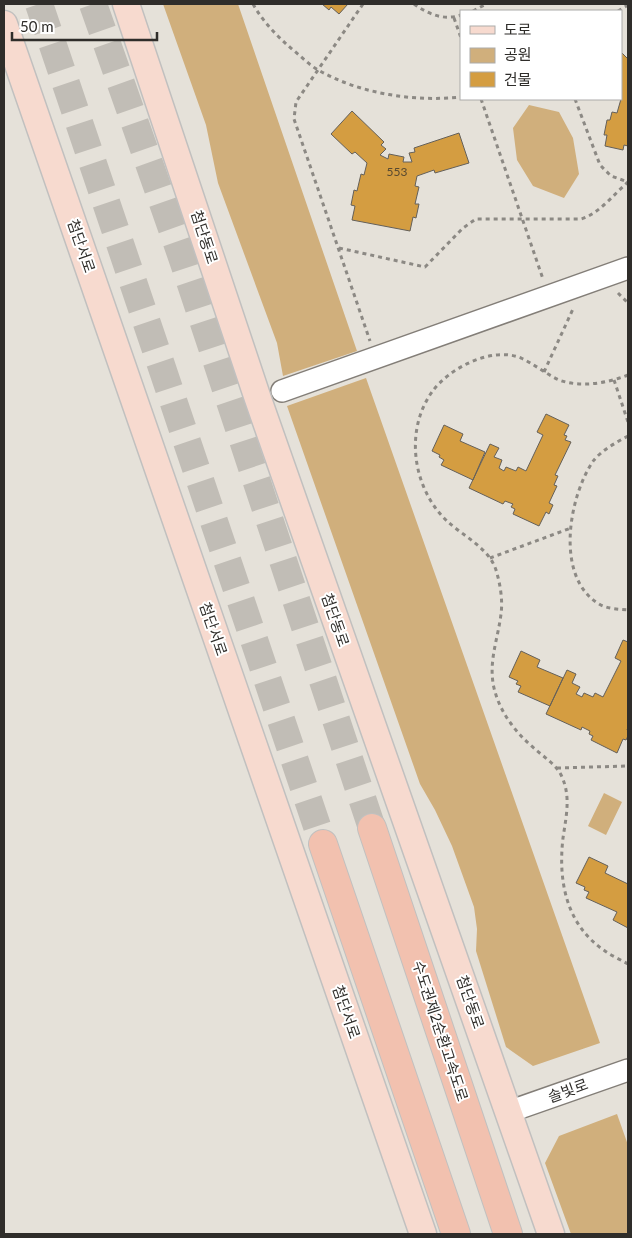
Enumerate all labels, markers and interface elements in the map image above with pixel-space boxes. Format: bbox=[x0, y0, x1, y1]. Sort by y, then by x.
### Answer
scale bar bbox=[12, 10, 158, 42]
legend bbox=[460, 10, 622, 100]
text: 50 m bbox=[20, 17, 54, 35]
text: 도로 bbox=[504, 20, 532, 38]
text: 공원 bbox=[504, 45, 532, 63]
text: 건물 bbox=[504, 70, 532, 88]
house number: 553 bbox=[387, 164, 407, 179]
street label: 첨단동로 bbox=[188, 208, 222, 266]
street label: 첨단서로 bbox=[64, 217, 99, 275]
street label: 첨단동로 bbox=[318, 591, 353, 649]
street label: 첨단서로 bbox=[196, 600, 231, 658]
street label: 수도권제2순환고속도로 bbox=[410, 958, 472, 1103]
street label: 첨단동로 bbox=[453, 973, 488, 1031]
street label: 첨단서로 bbox=[329, 983, 364, 1041]
street label: 솔빛로 bbox=[545, 1075, 590, 1106]

